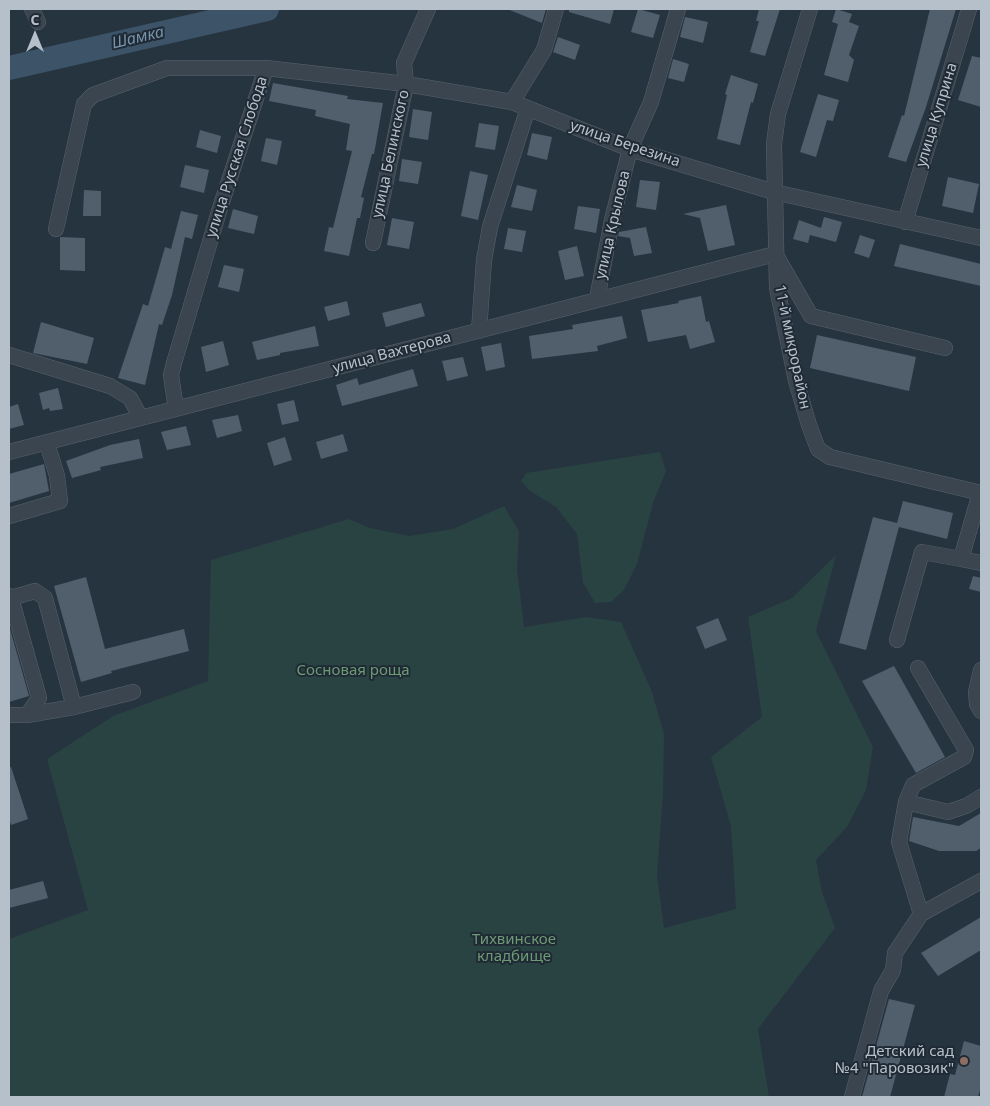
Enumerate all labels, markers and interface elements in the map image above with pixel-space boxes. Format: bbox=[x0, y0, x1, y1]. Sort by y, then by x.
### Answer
north arrow bbox=[10, 10, 60, 60]
text: С bbox=[30, 10, 40, 29]
water label: Шамка bbox=[110, 23, 166, 53]
street label: улица Куприна bbox=[913, 61, 961, 169]
street label: улица Русская Слобода bbox=[202, 74, 272, 240]
street label: улица Белинского bbox=[369, 88, 413, 220]
street label: улица Березина bbox=[567, 117, 683, 171]
street label: улица Крылова bbox=[592, 169, 634, 281]
street label: 11-й микрорайон bbox=[770, 283, 814, 411]
street label: улица Вахтерова bbox=[331, 329, 453, 377]
park label: Сосновая роща bbox=[296, 662, 410, 680]
park label: Тихвинское кладбище bbox=[472, 931, 556, 966]
place label: Детский сад №4 "Паровозик" bbox=[835, 1043, 954, 1078]
marker: Детский сад №4 "Паровозик" bbox=[958, 1055, 970, 1067]

